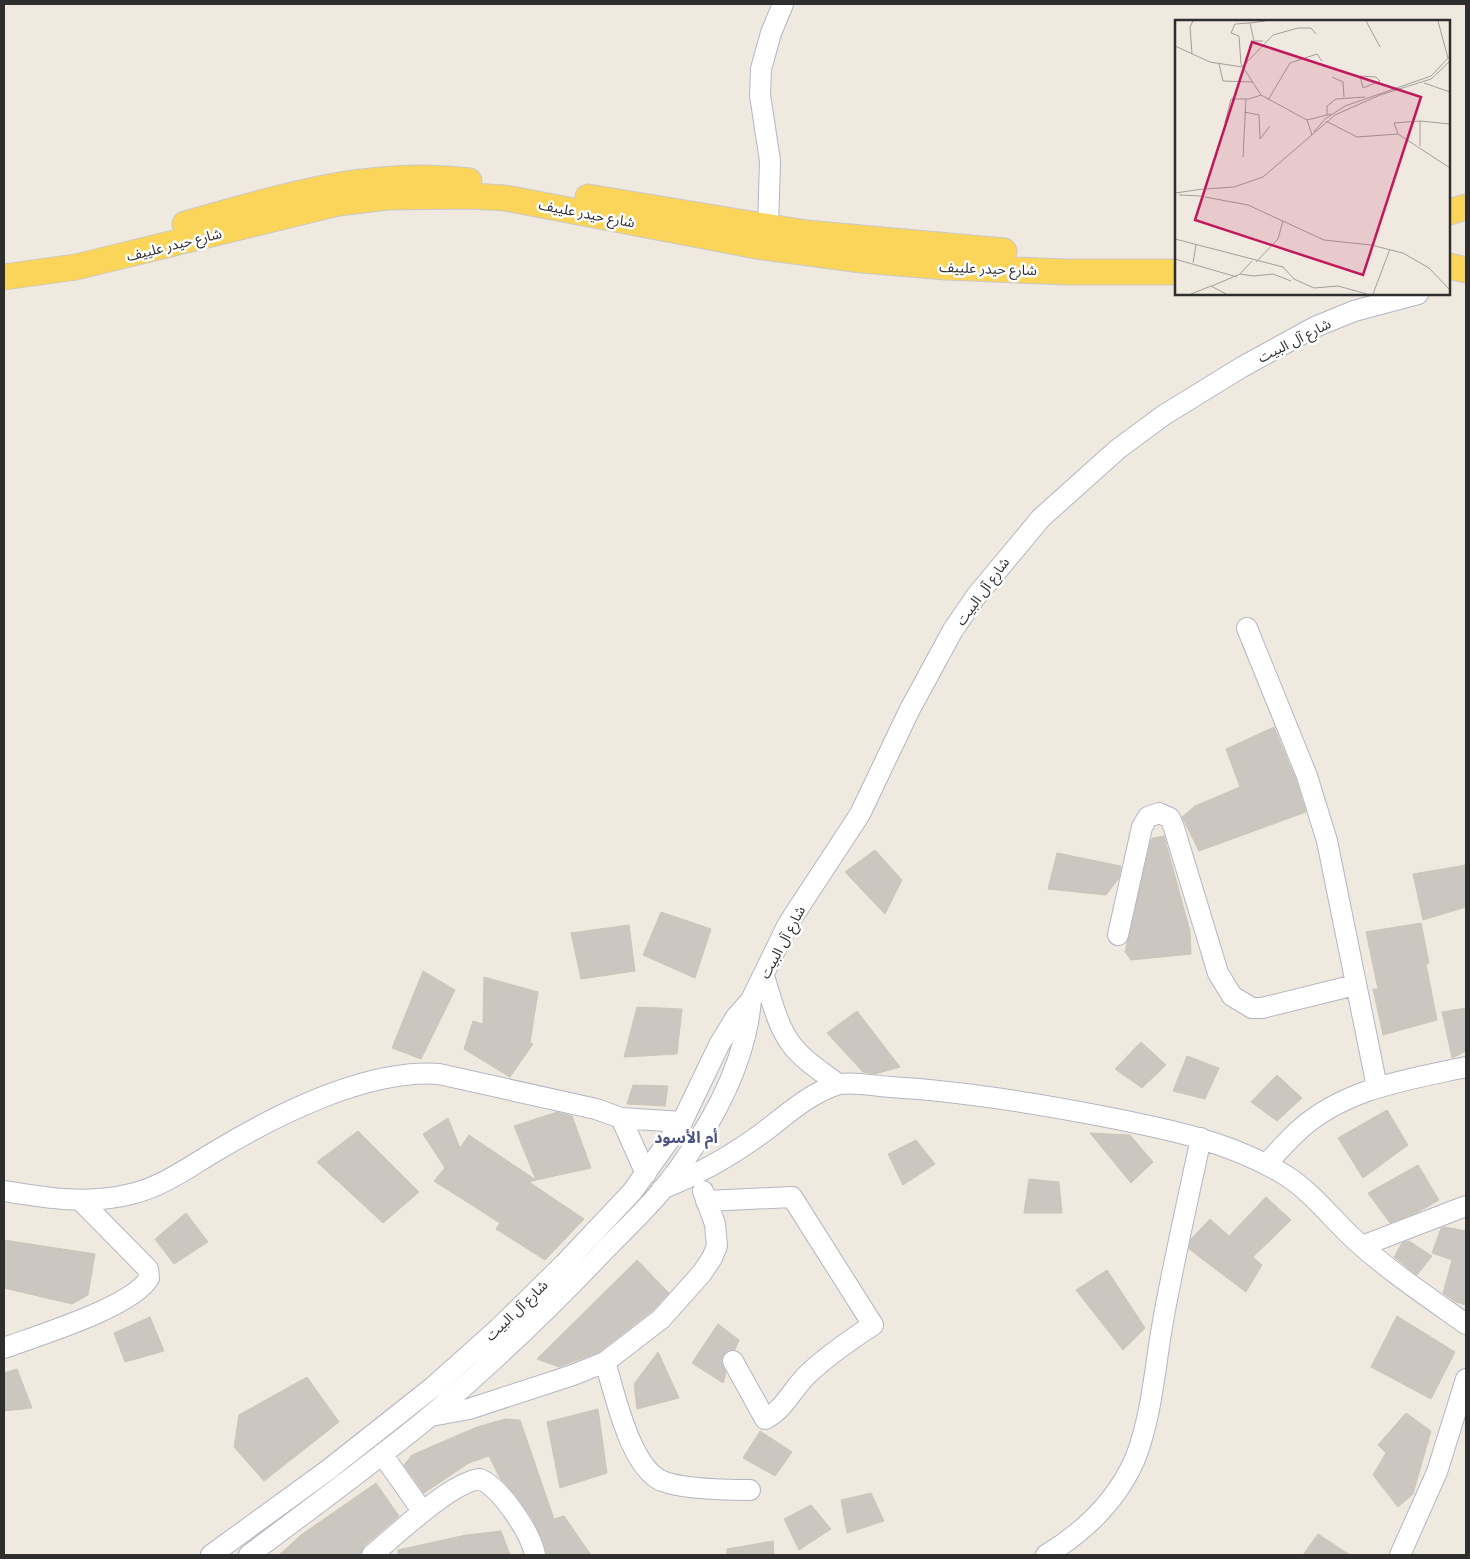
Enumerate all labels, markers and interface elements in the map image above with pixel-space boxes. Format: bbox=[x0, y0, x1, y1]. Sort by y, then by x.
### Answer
inset map bbox=[1175, 20, 1450, 295]
street label: شارع حيدر علييف bbox=[537, 194, 637, 234]
street label: شارع حيدر علييف bbox=[124, 223, 224, 267]
street label: شارع حيدر علييف bbox=[939, 257, 1037, 281]
street label: شارع آل البيت bbox=[1254, 313, 1335, 368]
street label: شارع آل البيت bbox=[951, 553, 1015, 630]
street label: شارع آل البيت bbox=[755, 902, 811, 983]
district label: أم الأسود bbox=[654, 1126, 718, 1149]
street label: شارع آل البيت bbox=[481, 1275, 553, 1346]

